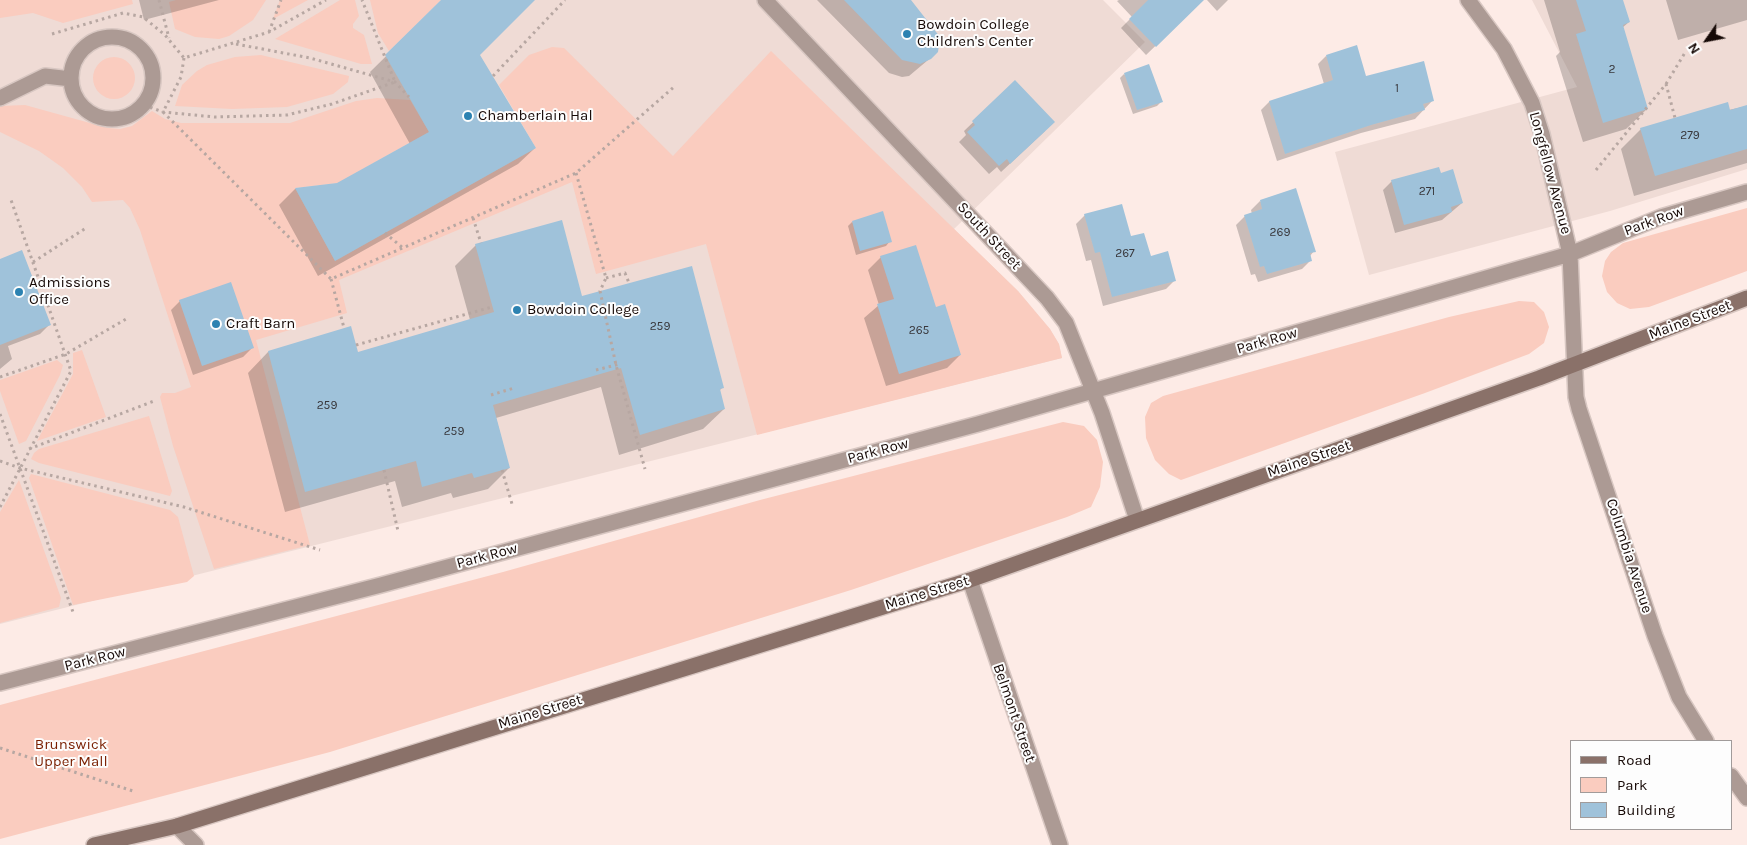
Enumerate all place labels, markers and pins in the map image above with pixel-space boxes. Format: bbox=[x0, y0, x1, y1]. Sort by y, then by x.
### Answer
place label: Bowdoin College Children's Center bbox=[917, 16, 1033, 51]
marker: Bowdoin College Children's Center bbox=[901, 28, 913, 40]
place label: Chamberlain Hal bbox=[478, 107, 593, 125]
marker: Chamberlain Hal bbox=[462, 110, 474, 122]
place label: Admissions Office bbox=[29, 274, 110, 309]
marker: Admissions Office bbox=[13, 286, 25, 298]
place label: Bowdoin College bbox=[527, 301, 639, 319]
marker: Bowdoin College bbox=[511, 304, 523, 316]
place label: Craft Barn bbox=[226, 315, 295, 333]
marker: Craft Barn bbox=[210, 318, 222, 330]

